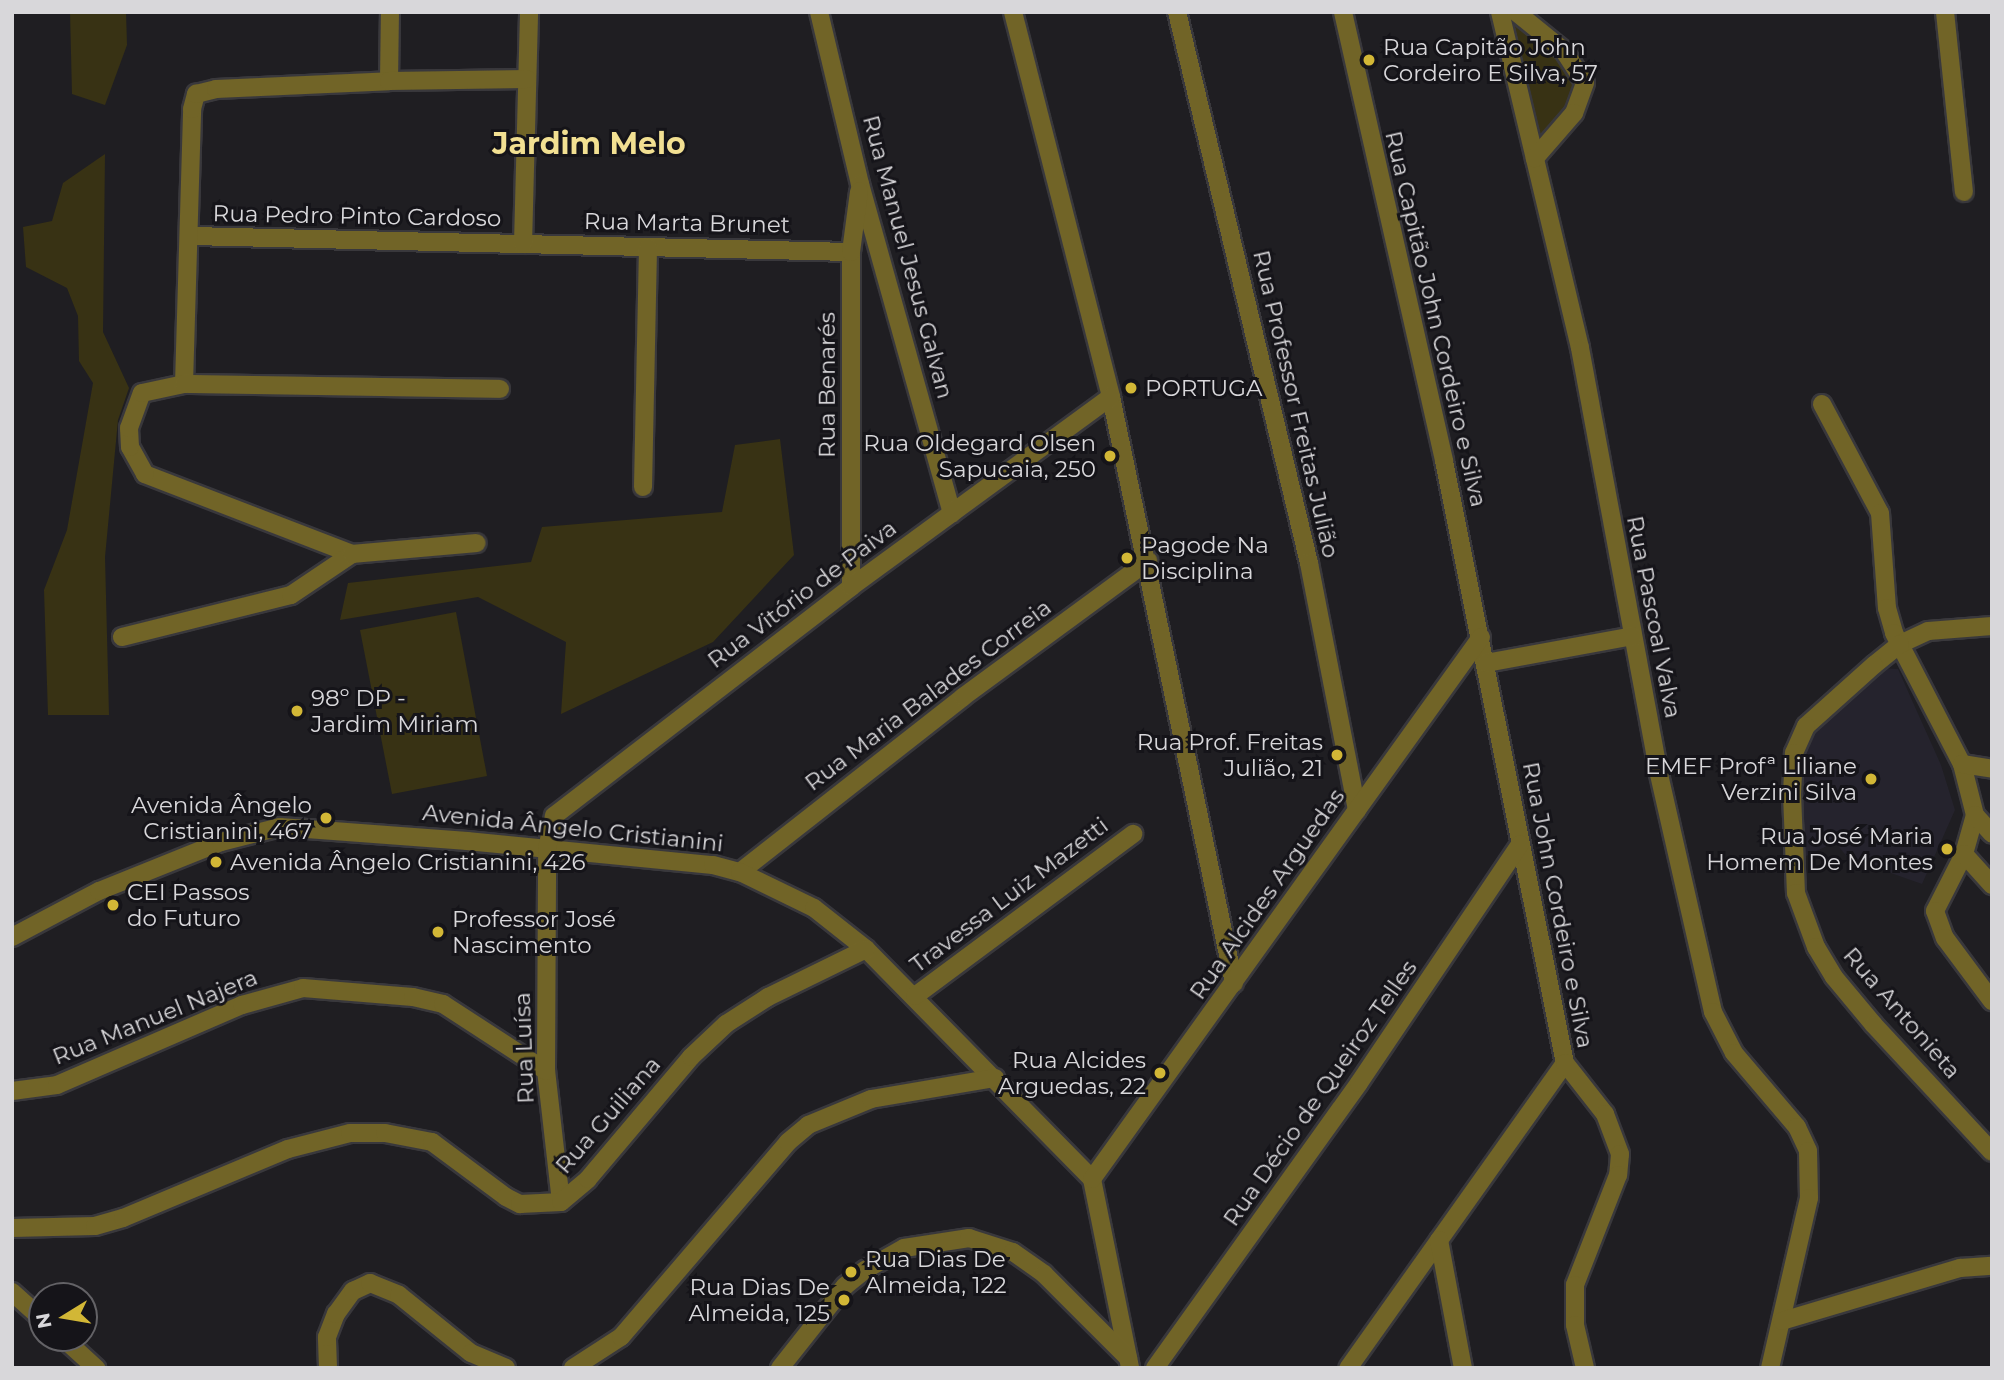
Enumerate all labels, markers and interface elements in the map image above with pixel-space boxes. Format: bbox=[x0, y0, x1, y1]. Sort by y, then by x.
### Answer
place label: Rua Capitão John Cordeiro E Silva, 57 bbox=[1383, 33, 1598, 87]
marker: Rua Capitão John Cordeiro E Silva, 57 bbox=[1361, 52, 1377, 68]
street label: Rua Manuel Jesus Galvan bbox=[857, 112, 959, 402]
district label: Jardim Melo bbox=[492, 126, 686, 162]
street label: Rua Capitão John Cordeiro e Silva bbox=[1379, 128, 1493, 510]
street label: Rua Pedro Pinto Cardoso bbox=[212, 200, 502, 232]
street label: Rua Marta Brunet bbox=[584, 207, 790, 239]
street label: Rua Professor Freitas Julião bbox=[1247, 248, 1345, 560]
street label: Rua Benarés bbox=[813, 312, 841, 458]
place label: PORTUGA bbox=[1145, 374, 1263, 402]
marker: PORTUGA bbox=[1123, 380, 1139, 396]
place label: Rua Oldegard Olsen Sapucaia, 250 bbox=[863, 429, 1096, 483]
marker: Rua Oldegard Olsen Sapucaia, 250 bbox=[1102, 448, 1118, 464]
street label: Rua Pascoal Valva bbox=[1621, 513, 1687, 721]
street label: Rua Vitório de Paiva bbox=[702, 514, 902, 674]
place label: Pagode Na Disciplina bbox=[1141, 531, 1269, 585]
marker: Pagode Na Disciplina bbox=[1119, 550, 1135, 566]
street label: Rua Maria Balades Correia bbox=[799, 593, 1057, 797]
place label: 98º DP - Jardim Miriam bbox=[311, 684, 479, 738]
marker: 98º DP - Jardim Miriam bbox=[289, 703, 305, 719]
place label: Rua Prof. Freitas Julião, 21 bbox=[1137, 728, 1323, 782]
marker: Rua Prof. Freitas Julião, 21 bbox=[1329, 747, 1345, 763]
place label: EMEF Profª Liliane Verzini Silva bbox=[1645, 752, 1857, 806]
street label: Rua John Cordeiro e Silva bbox=[1517, 760, 1599, 1050]
marker: EMEF Profª Liliane Verzini Silva bbox=[1863, 771, 1879, 787]
street label: Rua Alcides Arguedas bbox=[1184, 783, 1350, 1005]
place label: Avenida Ângelo Cristianini, 467 bbox=[131, 791, 312, 845]
street label: Avenida Ângelo Cristianini bbox=[421, 798, 725, 858]
marker: Avenida Ângelo Cristianini, 467 bbox=[318, 810, 334, 826]
street label: Travessa Luiz Mazetti bbox=[905, 811, 1113, 979]
place label: Rua José Maria Homem De Montes bbox=[1706, 822, 1933, 876]
marker: Rua José Maria Homem De Montes bbox=[1939, 841, 1955, 857]
place label: Avenida Ângelo Cristianini, 426 bbox=[230, 848, 586, 876]
marker: Avenida Ângelo Cristianini, 426 bbox=[208, 854, 224, 870]
place label: CEI Passos do Futuro bbox=[127, 878, 249, 932]
marker: CEI Passos do Futuro bbox=[105, 897, 121, 913]
place label: Professor José Nascimento bbox=[452, 905, 616, 959]
marker: Professor José Nascimento bbox=[430, 924, 446, 940]
street label: Rua Antonieta bbox=[1837, 942, 1967, 1084]
street label: Rua Décio de Queiroz Telles bbox=[1217, 955, 1423, 1231]
street label: Rua Manuel Najera bbox=[48, 963, 262, 1071]
street label: Rua Luísa bbox=[508, 992, 540, 1104]
place label: Rua Alcides Arguedas, 22 bbox=[998, 1046, 1146, 1100]
street label: Rua Guiliana bbox=[550, 1051, 666, 1179]
marker: Rua Alcides Arguedas, 22 bbox=[1152, 1065, 1168, 1081]
place label: Rua Dias De Almeida, 122 bbox=[865, 1245, 1007, 1299]
marker: Rua Dias De Almeida, 122 bbox=[843, 1264, 859, 1280]
place label: Rua Dias De Almeida, 125 bbox=[688, 1273, 830, 1327]
north arrow bbox=[28, 1282, 98, 1352]
marker: Rua Dias De Almeida, 125 bbox=[836, 1292, 852, 1308]
text: N bbox=[31, 1311, 57, 1330]

